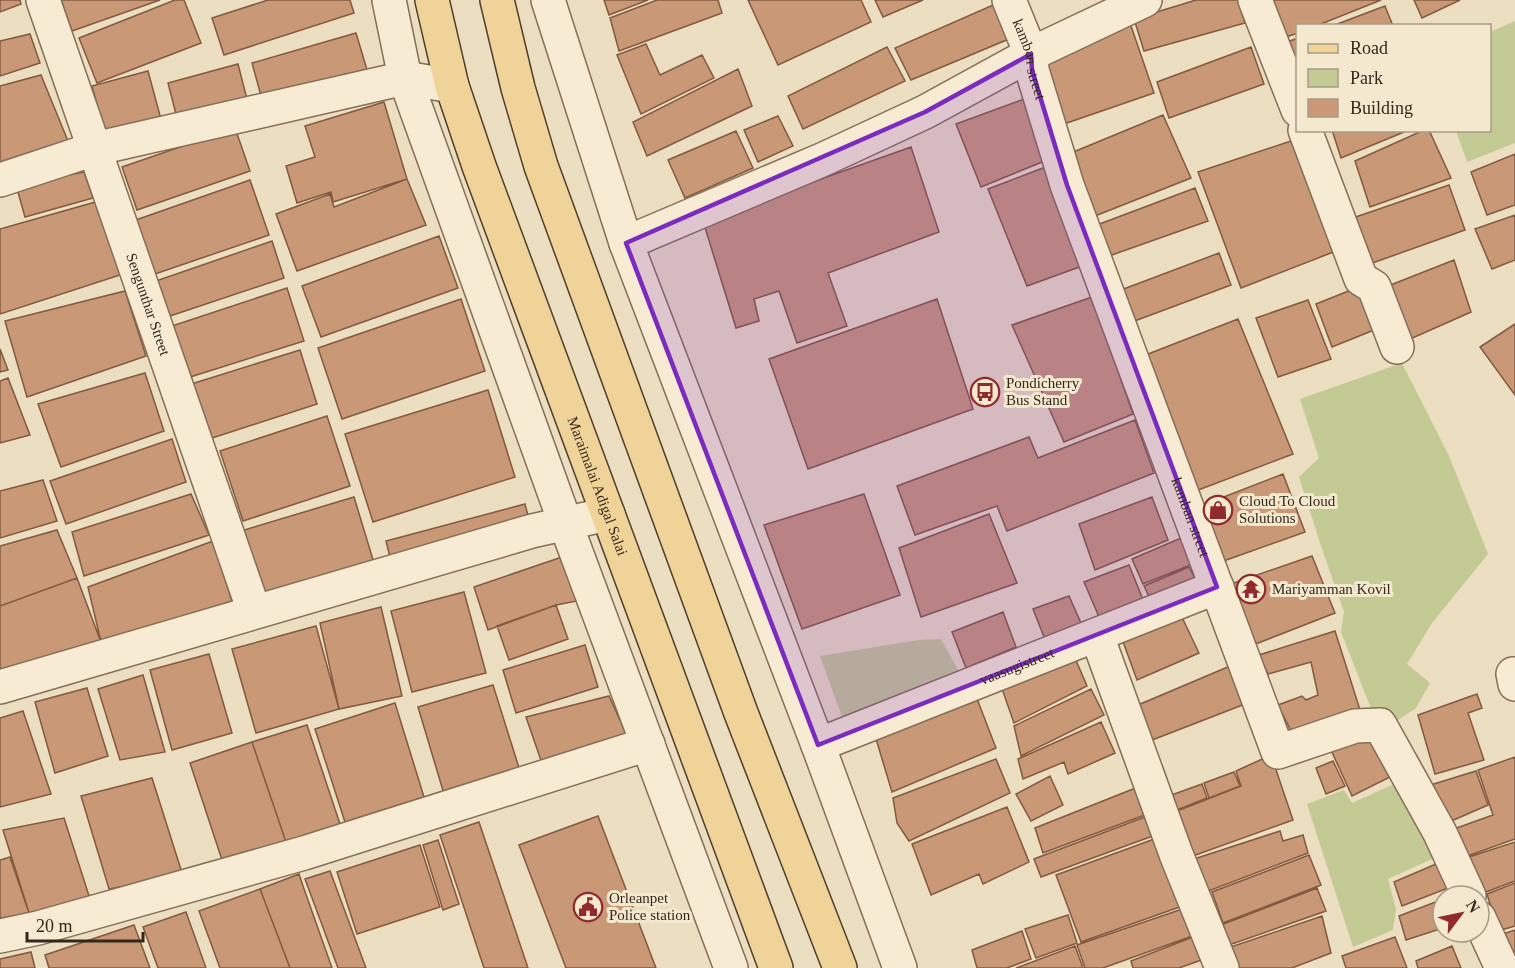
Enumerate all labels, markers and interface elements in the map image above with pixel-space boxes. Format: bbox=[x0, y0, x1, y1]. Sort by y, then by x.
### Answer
street label: kamban street bbox=[1010, 17, 1049, 102]
legend bbox=[1296, 24, 1491, 132]
text: Road bbox=[1350, 38, 1388, 58]
text: Park bbox=[1350, 68, 1383, 88]
text: Building bbox=[1350, 98, 1413, 118]
street label: Sengunthar Street bbox=[123, 251, 173, 358]
place label: Pondicherry Bus Stand bbox=[1006, 375, 1080, 408]
bus stop icon: Pondicherry Bus Stand bbox=[969, 376, 1001, 408]
street label: Maraimalai Adigal Salai bbox=[565, 414, 631, 558]
street label: kamban street bbox=[1169, 475, 1213, 560]
place label: Cloud To Cloud Solutions bbox=[1239, 493, 1336, 526]
shop icon: Cloud To Cloud Solutions bbox=[1202, 494, 1234, 526]
temple icon: Mariyamman Kovil bbox=[1235, 573, 1267, 605]
place label: Mariyamman Kovil bbox=[1272, 581, 1391, 597]
street label: vaasugistreet bbox=[978, 644, 1057, 688]
north arrow bbox=[1431, 884, 1491, 944]
place label: Orleanpet Police station bbox=[609, 890, 691, 923]
public building icon: Orleanpet Police station bbox=[572, 891, 604, 923]
text: N bbox=[1463, 897, 1484, 916]
scale bar bbox=[27, 905, 142, 943]
text: 20 m bbox=[36, 916, 73, 936]

